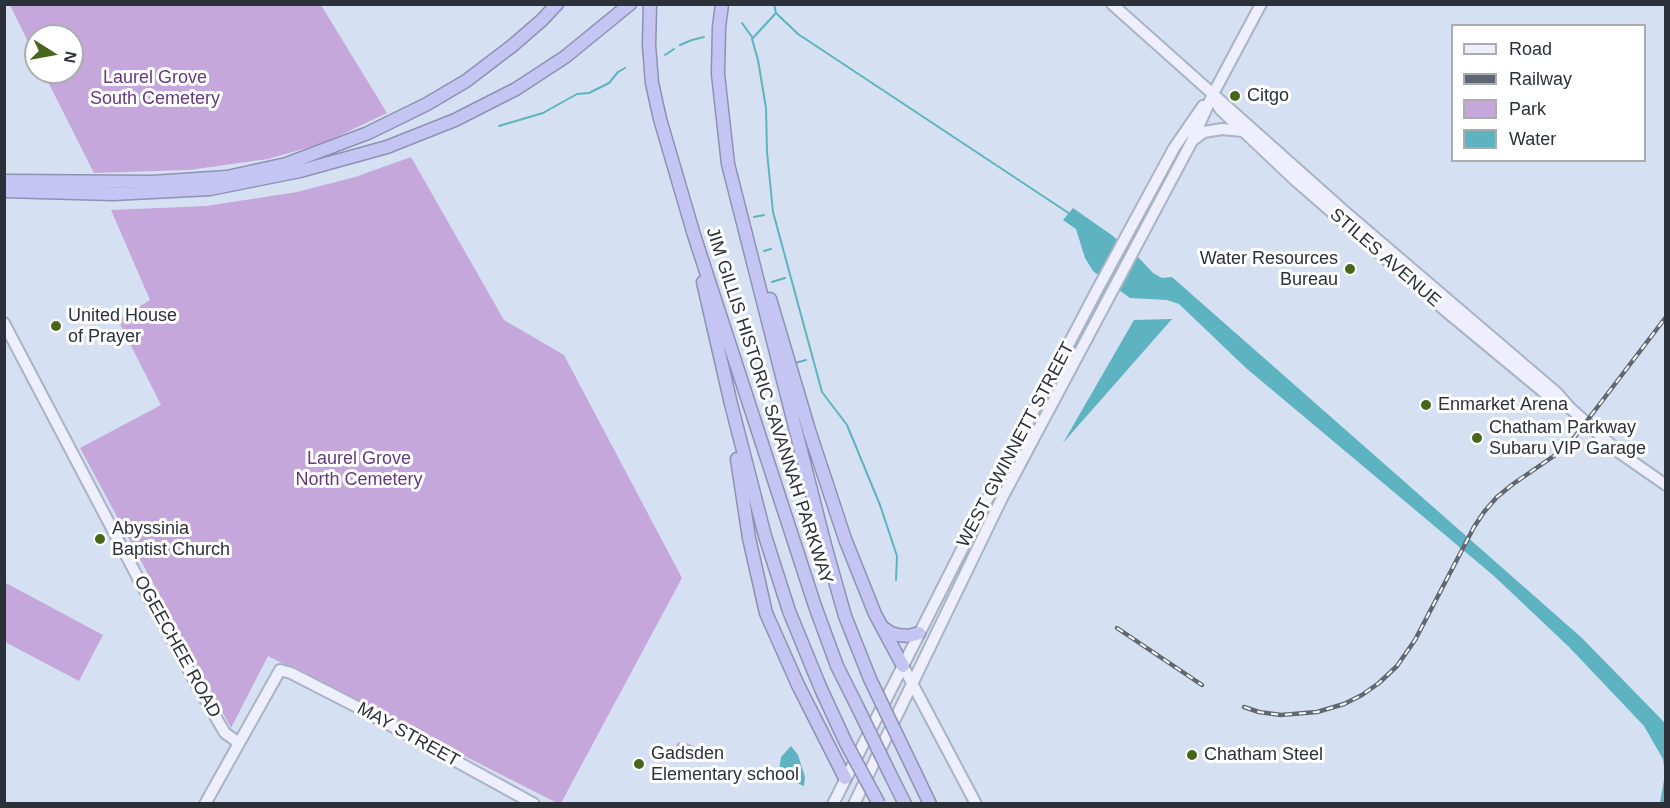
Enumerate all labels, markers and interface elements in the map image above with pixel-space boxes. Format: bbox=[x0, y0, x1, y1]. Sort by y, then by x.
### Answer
north arrow bbox=[24, 24, 84, 84]
legend bbox=[1451, 24, 1646, 162]
text: Road bbox=[1509, 39, 1552, 59]
text: N bbox=[61, 50, 80, 64]
park label: Laurel Grove South Cemetery bbox=[90, 67, 220, 110]
text: Railway bbox=[1509, 69, 1572, 89]
place label: Citgo bbox=[1247, 85, 1289, 107]
marker: Citgo bbox=[1228, 89, 1242, 103]
text: Park bbox=[1509, 99, 1546, 119]
text: Water bbox=[1509, 129, 1556, 149]
street label: STILES AVENUE bbox=[1325, 204, 1445, 312]
street label: JIM GILLIS HISTORIC SAVANNAH PARKWAY bbox=[701, 225, 837, 587]
place label: Water Resources Bureau bbox=[1200, 248, 1338, 290]
marker: Water Resources Bureau bbox=[1343, 262, 1357, 276]
place label: United House of Prayer bbox=[68, 305, 177, 348]
marker: United House of Prayer bbox=[49, 319, 63, 333]
street label: WEST GWINNETT STREET bbox=[953, 339, 1079, 551]
place label: Enmarket Arena bbox=[1438, 394, 1568, 416]
marker: Enmarket Arena bbox=[1419, 398, 1433, 412]
place label: Chatham Parkway Subaru VIP Garage bbox=[1489, 417, 1646, 460]
marker: Chatham Parkway Subaru VIP Garage bbox=[1470, 431, 1484, 445]
park label: Laurel Grove North Cemetery bbox=[295, 448, 423, 490]
place label: Abyssinia Baptist Church bbox=[112, 518, 230, 560]
marker: Abyssinia Baptist Church bbox=[93, 532, 107, 546]
street label: OGEECHEE ROAD bbox=[129, 572, 225, 722]
street label: MAY STREET bbox=[353, 698, 463, 772]
place label: Gadsden Elementary school bbox=[651, 743, 799, 786]
place label: Chatham Steel bbox=[1204, 744, 1323, 766]
marker: Chatham Steel bbox=[1185, 748, 1199, 762]
marker: Gadsden Elementary school bbox=[632, 757, 646, 771]

